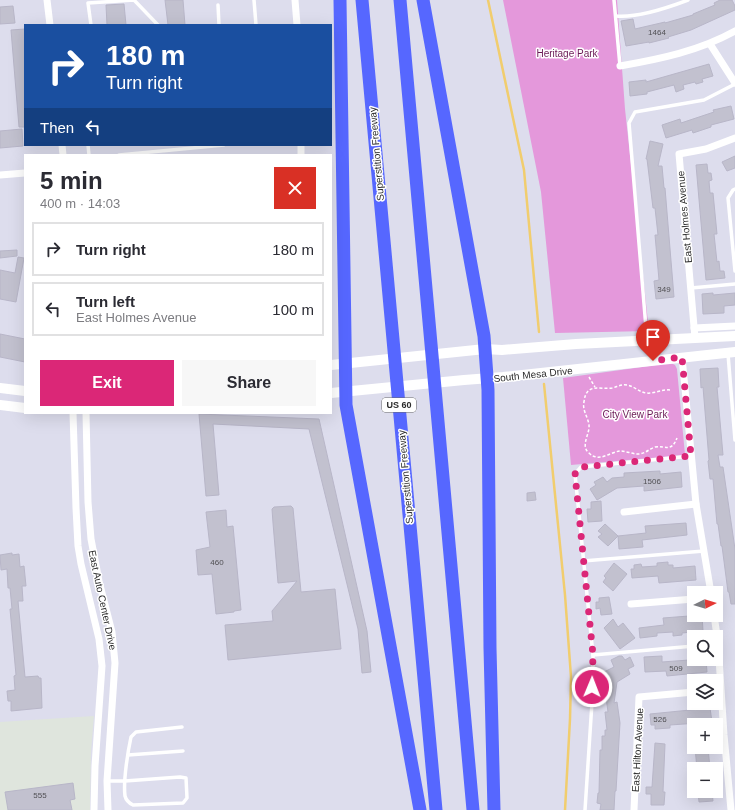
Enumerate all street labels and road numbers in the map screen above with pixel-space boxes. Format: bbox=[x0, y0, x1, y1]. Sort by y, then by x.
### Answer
street label: Superstition Freeway bbox=[367, 107, 386, 201]
street label: East Holmes Avenue bbox=[675, 170, 694, 264]
street label: South Mesa Drive bbox=[493, 365, 574, 384]
road number: US 60 bbox=[382, 398, 416, 412]
street label: Superstition Freeway bbox=[396, 430, 415, 524]
street label: East Auto Center Drive bbox=[87, 549, 119, 651]
street label: East Hilton Avenue bbox=[630, 707, 645, 792]

